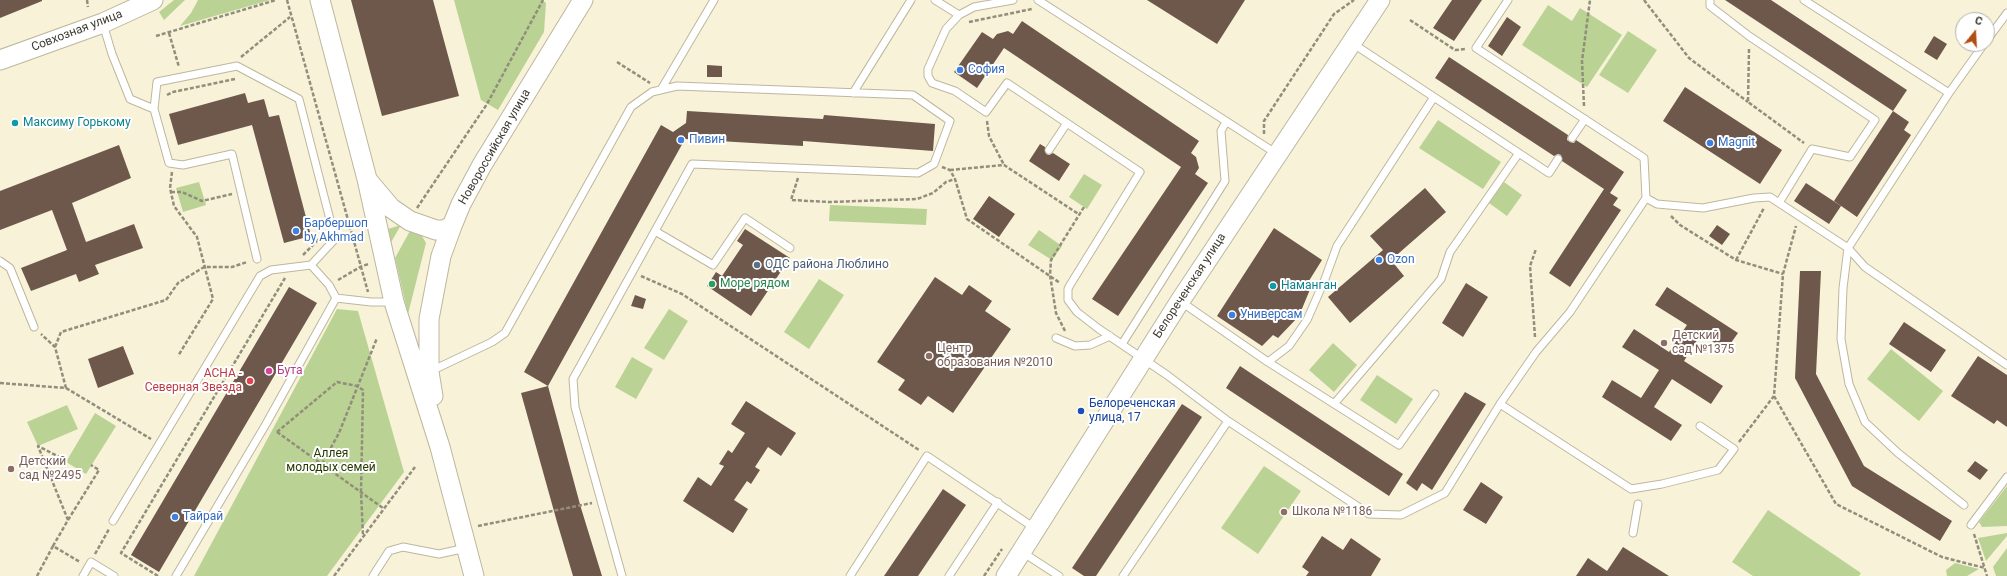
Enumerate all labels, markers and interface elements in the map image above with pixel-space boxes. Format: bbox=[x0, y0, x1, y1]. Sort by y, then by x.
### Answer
street label: Совхозная улица bbox=[29, 7, 125, 55]
north arrow bbox=[1955, 12, 1995, 52]
text: С bbox=[1973, 14, 1984, 28]
place label: София bbox=[968, 63, 1005, 77]
marker: София bbox=[955, 65, 965, 75]
street label: Новороссийская улица bbox=[456, 87, 534, 207]
place label: Максиму Горькому bbox=[23, 116, 131, 130]
marker: Максиму Горькому bbox=[10, 118, 20, 128]
place label: Пивин bbox=[689, 133, 725, 147]
marker: Пивин bbox=[676, 135, 686, 145]
place label: Magnit bbox=[1718, 136, 1755, 150]
marker: Magnit bbox=[1705, 138, 1715, 148]
place label: Барбершоп by Akhmad bbox=[304, 217, 368, 245]
marker: Барбершоп by Akhmad bbox=[291, 226, 301, 236]
street label: Белореченская улица bbox=[1151, 231, 1229, 341]
place label: Ozon bbox=[1387, 253, 1415, 267]
marker: Ozon bbox=[1374, 255, 1384, 265]
place label: ОДС района Люблино bbox=[765, 258, 889, 272]
marker: ОДС района Люблино bbox=[752, 260, 762, 270]
place label: Море рядом bbox=[720, 277, 790, 291]
marker: Море рядом bbox=[707, 279, 717, 289]
place label: Наманган bbox=[1281, 279, 1337, 293]
marker: Наманган bbox=[1268, 281, 1278, 291]
place label: Универсам bbox=[1240, 308, 1302, 322]
marker: Универсам bbox=[1227, 310, 1237, 320]
place label: Детский сад №1375 bbox=[1672, 329, 1734, 357]
marker: Детский сад №1375 bbox=[1659, 338, 1669, 348]
place label: Центр образования №2010 bbox=[937, 342, 1053, 370]
marker: Центр образования №2010 bbox=[924, 351, 934, 361]
place label: Бута bbox=[277, 364, 302, 378]
marker: Бута bbox=[264, 366, 274, 376]
place label: АСНА - Северная Звезда bbox=[145, 367, 242, 395]
marker: АСНА - Северная Звезда bbox=[245, 376, 255, 386]
place label: Белореченская улица, 17 bbox=[1089, 397, 1176, 425]
marker: Белореченская улица, 17 bbox=[1076, 406, 1086, 416]
park label: Аллея молодых семей bbox=[286, 447, 376, 475]
place label: Детский сад №2495 bbox=[19, 455, 81, 483]
marker: Детский сад №2495 bbox=[6, 464, 16, 474]
place label: Школа №1186 bbox=[1292, 505, 1372, 519]
marker: Школа №1186 bbox=[1279, 507, 1289, 517]
place label: Тайрай bbox=[183, 510, 223, 524]
marker: Тайрай bbox=[170, 512, 180, 522]

